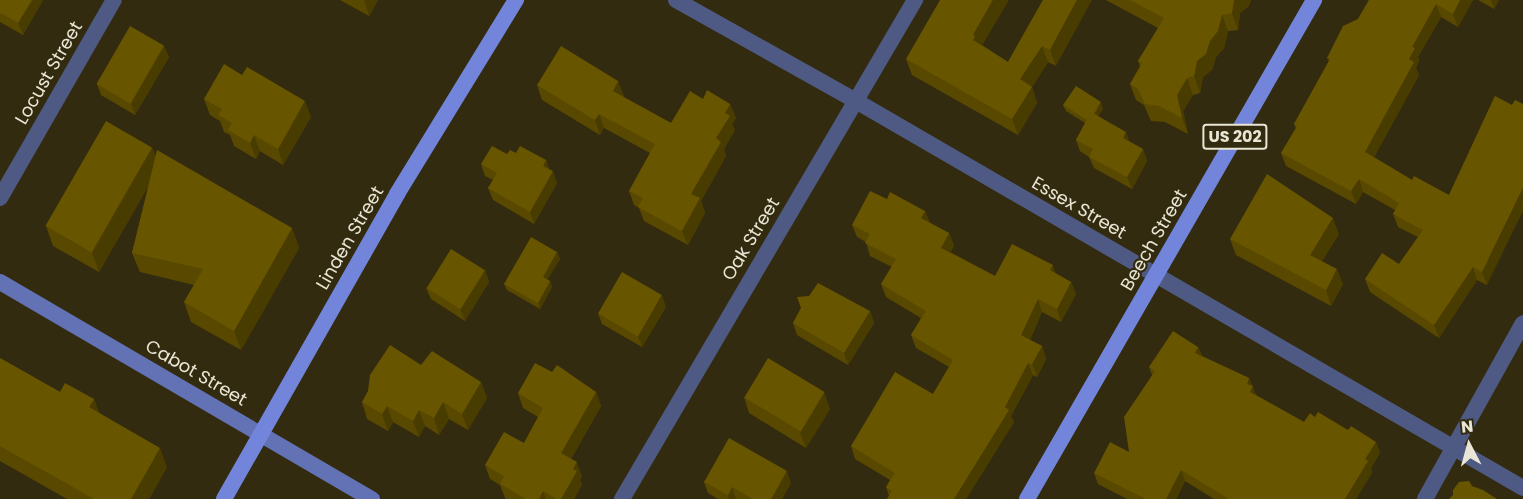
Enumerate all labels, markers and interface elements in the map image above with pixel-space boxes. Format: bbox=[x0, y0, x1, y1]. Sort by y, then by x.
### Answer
street label: Locust Street bbox=[11, 18, 87, 128]
road number: US 202 bbox=[1202, 124, 1268, 150]
street label: Essex Street bbox=[1028, 172, 1130, 244]
street label: Linden Street bbox=[312, 182, 388, 294]
street label: Beech Street bbox=[1116, 186, 1192, 294]
street label: Oak Street bbox=[718, 194, 784, 284]
street label: Cabot Street bbox=[141, 335, 251, 411]
north arrow bbox=[1439, 415, 1499, 475]
text: N bbox=[1460, 415, 1474, 439]

